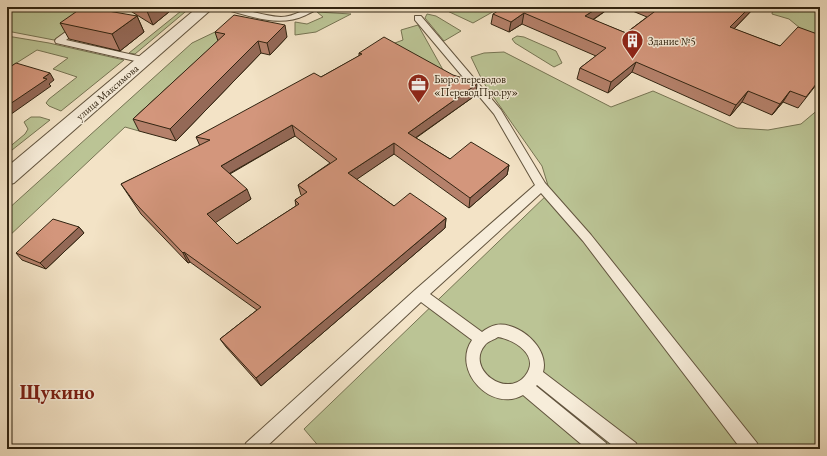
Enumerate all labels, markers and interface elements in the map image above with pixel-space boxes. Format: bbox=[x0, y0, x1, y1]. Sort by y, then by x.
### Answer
building icon: Здание №5 bbox=[620, 28, 646, 61]
place label: Здание №5 bbox=[648, 34, 696, 48]
street label: улица Максимова bbox=[73, 61, 142, 123]
office icon: Бюро переводов «ПереводПро.ру» bbox=[405, 72, 431, 105]
place label: Бюро переводов «ПереводПро.ру» bbox=[434, 72, 518, 99]
district label: Щукино bbox=[19, 379, 95, 405]

